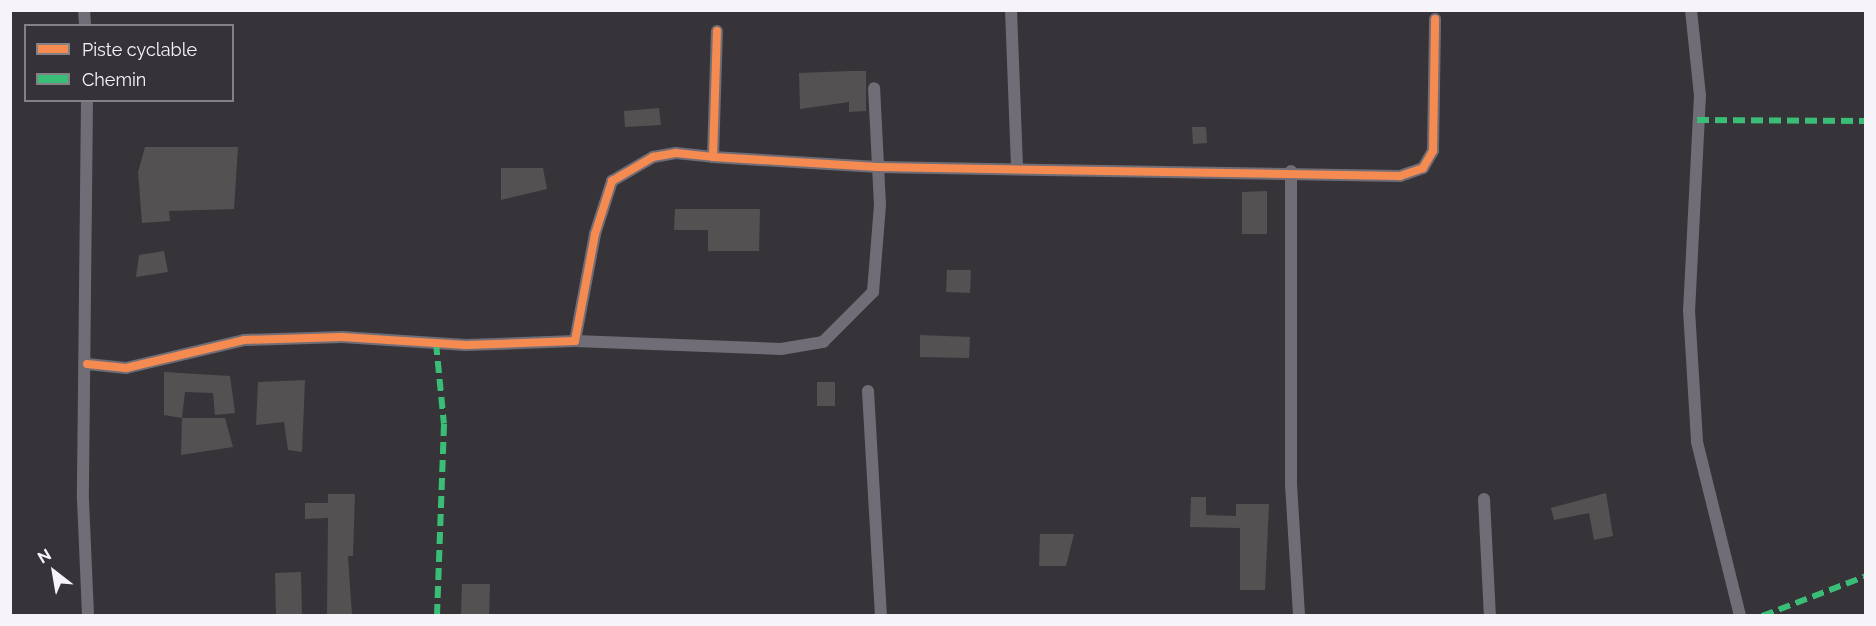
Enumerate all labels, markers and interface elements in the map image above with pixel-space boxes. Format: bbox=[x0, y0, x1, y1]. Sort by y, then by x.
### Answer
legend bbox=[24, 24, 234, 102]
text: Piste cyclable bbox=[82, 39, 197, 60]
text: Chemin bbox=[82, 69, 146, 90]
north arrow bbox=[24, 542, 84, 602]
text: N bbox=[34, 545, 55, 567]

